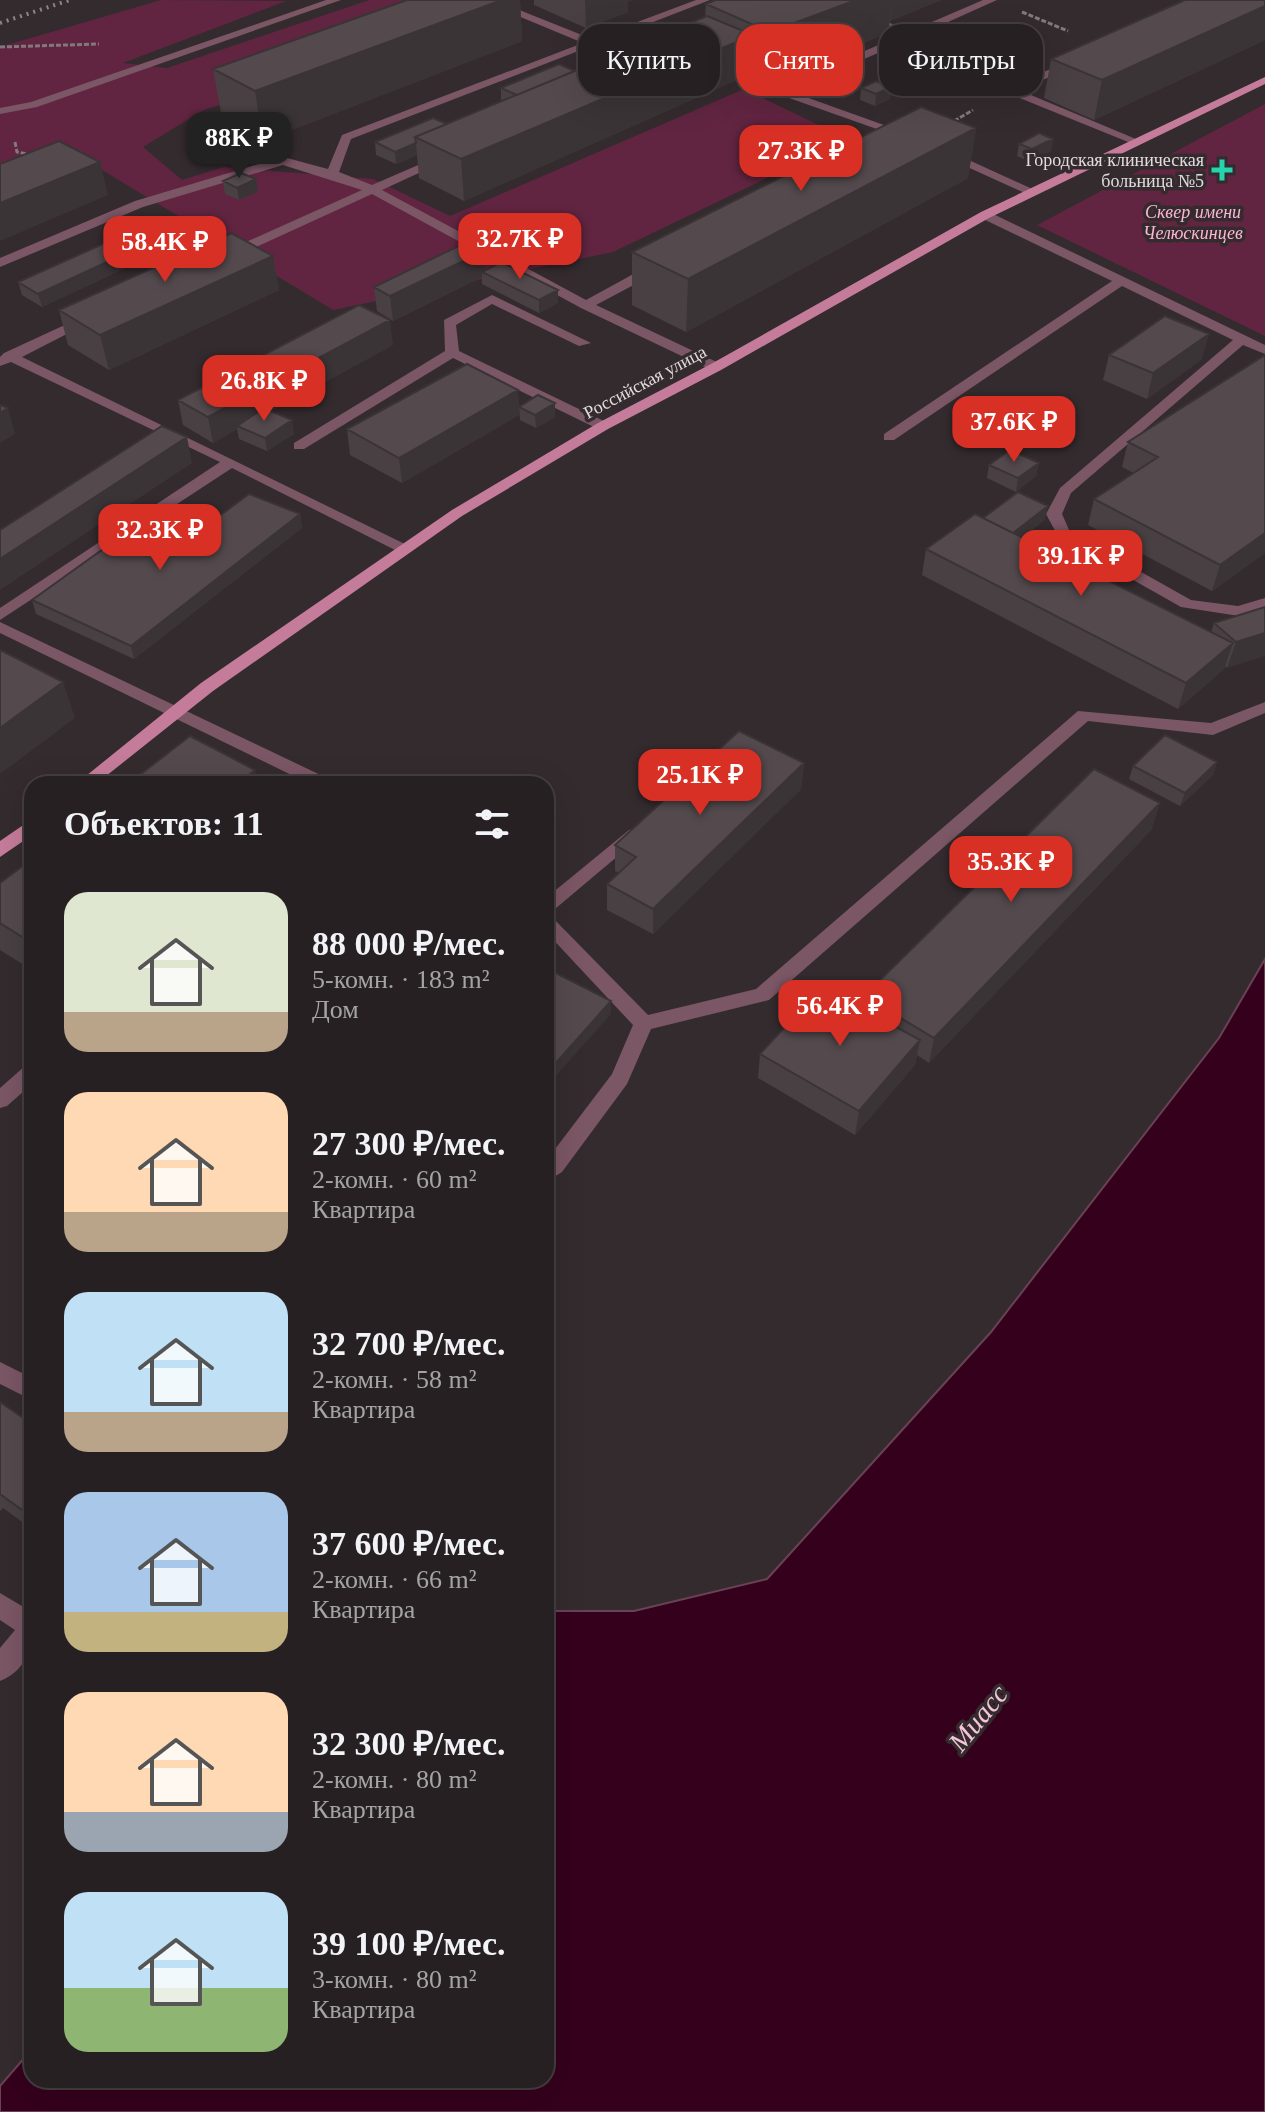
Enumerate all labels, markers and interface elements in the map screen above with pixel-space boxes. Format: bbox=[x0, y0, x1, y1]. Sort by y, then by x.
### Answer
chip: Купить bbox=[578, 24, 720, 96]
chip: Снять bbox=[736, 24, 863, 96]
chip: Фильтры bbox=[879, 24, 1043, 96]
pin: 88K ₽ bbox=[183, 112, 295, 180]
text: 88K ₽ bbox=[205, 123, 273, 152]
pin: 27.3K ₽ bbox=[727, 125, 875, 193]
text: 27.3K ₽ bbox=[757, 136, 845, 165]
place label: Городская клиническая больница №5 bbox=[1025, 150, 1204, 191]
marker: Городская клиническая больница №5 bbox=[1211, 159, 1233, 181]
park label: Сквер имени Челюскинцев bbox=[1143, 202, 1243, 243]
pin: 32.7K ₽ bbox=[446, 213, 594, 281]
pin: 58.4K ₽ bbox=[91, 216, 239, 284]
text: 32.7K ₽ bbox=[476, 224, 564, 253]
text: 58.4K ₽ bbox=[121, 227, 209, 256]
street label: Российская улица bbox=[580, 341, 710, 423]
pin: 26.8K ₽ bbox=[190, 355, 338, 423]
text: 26.8K ₽ bbox=[220, 366, 308, 395]
pin: 37.6K ₽ bbox=[940, 396, 1088, 464]
text: 37.6K ₽ bbox=[970, 407, 1058, 436]
pin: 32.3K ₽ bbox=[86, 504, 234, 572]
text: 32.3K ₽ bbox=[116, 515, 204, 544]
pin: 39.1K ₽ bbox=[1007, 530, 1155, 598]
text: 39.1K ₽ bbox=[1037, 541, 1125, 570]
pin: 25.1K ₽ bbox=[626, 749, 774, 817]
text: 25.1K ₽ bbox=[656, 760, 744, 789]
icon: filters bbox=[470, 802, 514, 846]
text: Объектов: 11 bbox=[64, 805, 264, 842]
pin: 35.3K ₽ bbox=[937, 836, 1085, 904]
text: 35.3K ₽ bbox=[967, 847, 1055, 876]
icon: home bbox=[128, 924, 224, 1020]
text: 88 000 ₽/мес. bbox=[312, 925, 506, 962]
text: 5-комн. · 183 m² bbox=[312, 965, 490, 994]
pin: 56.4K ₽ bbox=[766, 980, 914, 1048]
text: 56.4K ₽ bbox=[796, 991, 884, 1020]
text: Дом bbox=[312, 995, 359, 1024]
icon: home bbox=[128, 1124, 224, 1220]
text: 27 300 ₽/мес. bbox=[312, 1125, 506, 1162]
text: 2-комн. · 60 m² bbox=[312, 1165, 477, 1194]
text: Квартира bbox=[312, 1195, 415, 1224]
icon: home bbox=[128, 1324, 224, 1420]
text: 32 700 ₽/мес. bbox=[312, 1325, 506, 1362]
text: 2-комн. · 58 m² bbox=[312, 1365, 477, 1394]
text: Квартира bbox=[312, 1395, 415, 1424]
icon: home bbox=[128, 1524, 224, 1620]
text: 37 600 ₽/мес. bbox=[312, 1525, 506, 1562]
text: 2-комн. · 66 m² bbox=[312, 1565, 477, 1594]
text: Квартира bbox=[312, 1595, 415, 1624]
water label: Миасс bbox=[941, 1678, 1014, 1758]
icon: home bbox=[128, 1724, 224, 1820]
text: 32 300 ₽/мес. bbox=[312, 1725, 506, 1762]
text: 2-комн. · 80 m² bbox=[312, 1765, 477, 1794]
text: Квартира bbox=[312, 1795, 415, 1824]
icon: home bbox=[128, 1924, 224, 2020]
text: 39 100 ₽/мес. bbox=[312, 1925, 506, 1962]
text: 3-комн. · 80 m² bbox=[312, 1965, 477, 1994]
text: Квартира bbox=[312, 1995, 415, 2024]

